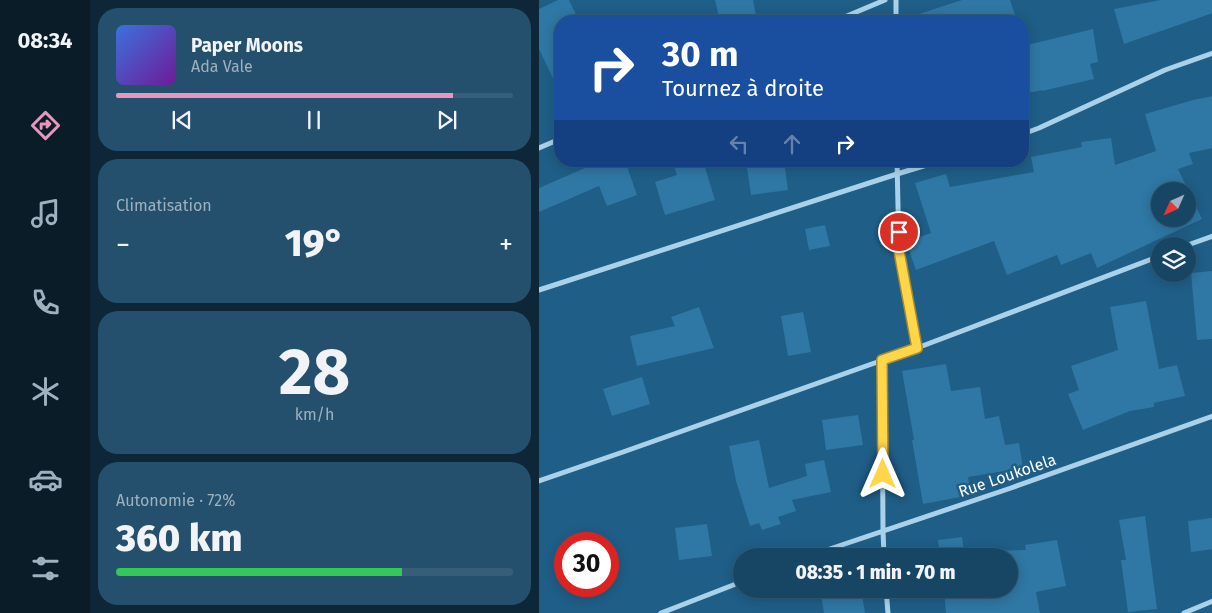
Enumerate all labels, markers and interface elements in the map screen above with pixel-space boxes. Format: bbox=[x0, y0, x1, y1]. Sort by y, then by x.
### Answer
text: 08:34 bbox=[17, 27, 73, 54]
text: 30 m bbox=[662, 33, 739, 75]
text: Paper Moons bbox=[191, 34, 303, 57]
icon: right bbox=[579, 35, 644, 100]
text: Ada Vale bbox=[191, 57, 253, 76]
text: Tournez à droite bbox=[662, 75, 824, 102]
icon: previous bbox=[168, 106, 196, 134]
icon: pause bbox=[300, 106, 328, 134]
icon: next bbox=[433, 106, 461, 134]
icon: directions bbox=[28, 108, 63, 143]
icon: left bbox=[725, 130, 753, 158]
icon: ahead bbox=[778, 130, 806, 158]
icon: right bbox=[831, 130, 859, 158]
north arrow bbox=[1151, 182, 1197, 228]
map controls bbox=[1151, 182, 1196, 282]
icon: music bbox=[28, 196, 63, 231]
text: Climatisation bbox=[116, 196, 212, 215]
pin bbox=[878, 211, 920, 253]
icon: arrive bbox=[885, 218, 913, 246]
text: 19° bbox=[285, 220, 344, 266]
text: − bbox=[116, 228, 130, 261]
text: + bbox=[499, 228, 513, 261]
button: layers bbox=[1151, 237, 1196, 282]
icon: phone bbox=[28, 285, 63, 320]
text: 28 bbox=[279, 333, 350, 411]
icon: climate bbox=[28, 374, 63, 409]
text: km/h bbox=[295, 405, 334, 424]
position arrow bbox=[856, 447, 908, 499]
street label: Rue Loukolela bbox=[956, 450, 1059, 501]
icon: car bbox=[28, 462, 63, 497]
text: Autonomie · 72% bbox=[116, 491, 235, 510]
text: 360 km bbox=[116, 515, 242, 561]
speed limit sign: 30 bbox=[554, 532, 619, 597]
icon: filters bbox=[28, 551, 63, 586]
text: 08:35 · 1 min · 70 m bbox=[795, 561, 956, 584]

